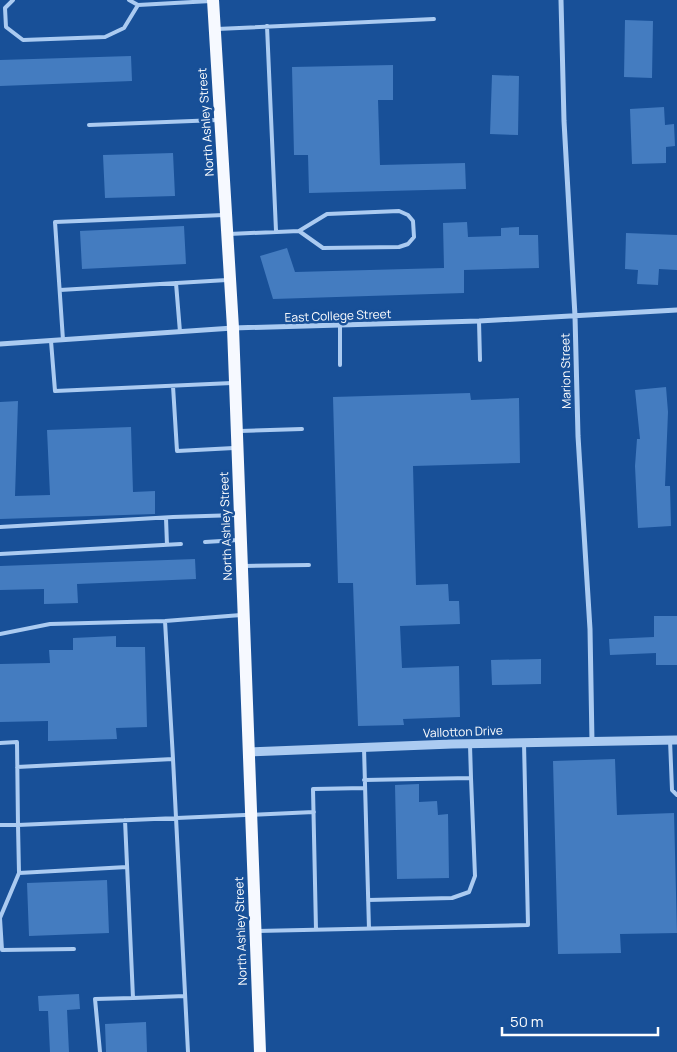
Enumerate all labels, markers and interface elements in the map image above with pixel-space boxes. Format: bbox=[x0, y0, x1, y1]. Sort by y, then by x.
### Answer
street label: North Ashley Street bbox=[193, 67, 218, 177]
street label: East College Street bbox=[284, 305, 392, 326]
street label: Marion Street bbox=[556, 333, 575, 409]
street label: North Ashley Street bbox=[215, 471, 236, 581]
street label: Vallotton Drive bbox=[423, 722, 503, 741]
street label: North Ashley Street bbox=[230, 876, 251, 986]
scale bar bbox=[502, 1004, 658, 1036]
text: 50 m bbox=[510, 1011, 544, 1032]

